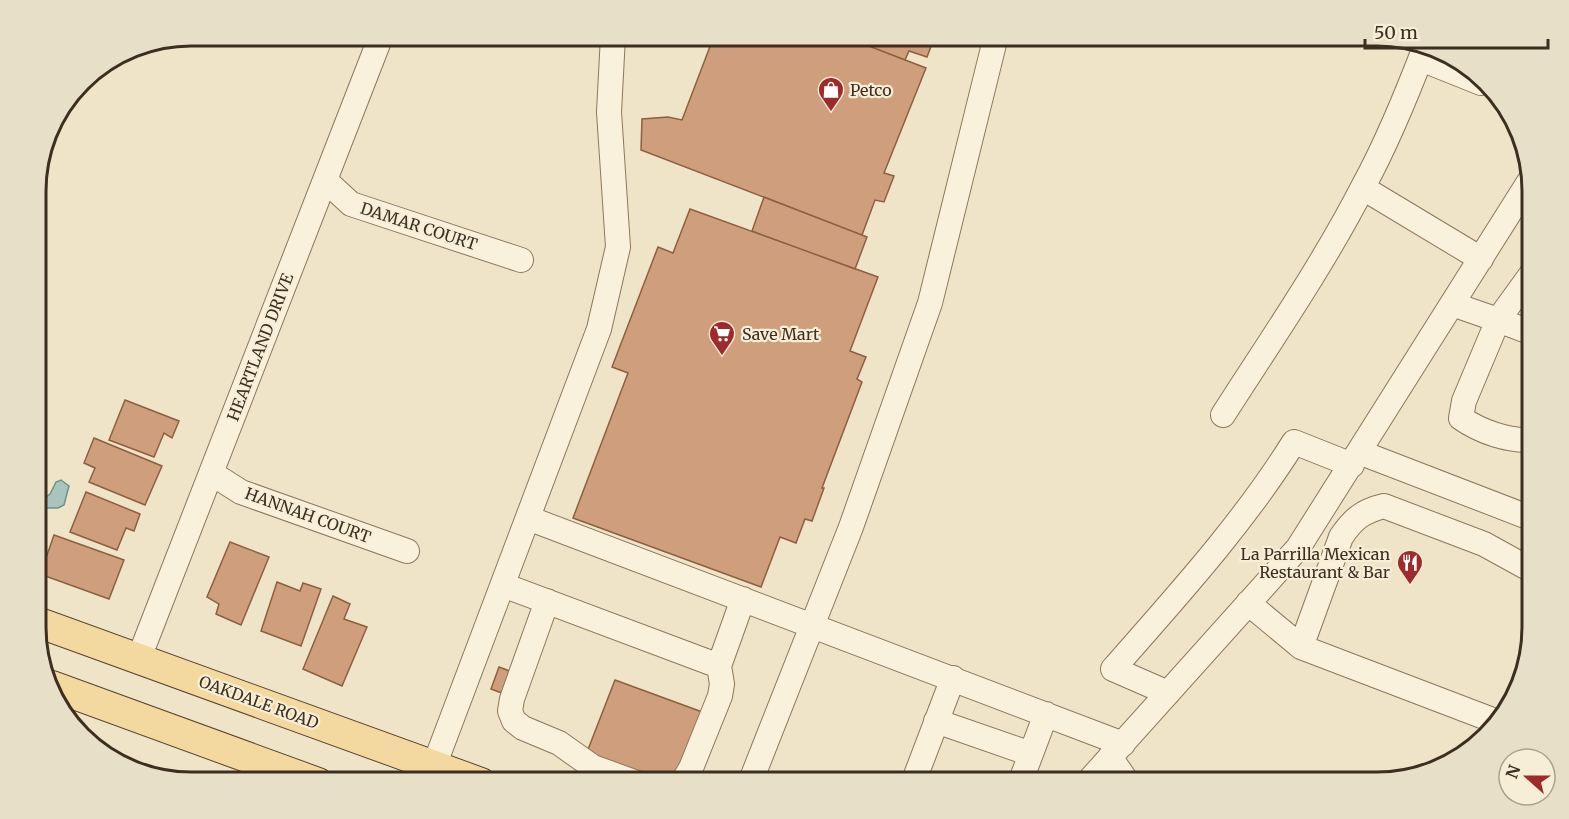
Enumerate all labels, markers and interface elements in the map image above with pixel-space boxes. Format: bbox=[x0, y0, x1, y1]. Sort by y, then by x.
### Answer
scale bar bbox=[1365, 12, 1548, 50]
text: 50 m bbox=[1374, 21, 1418, 44]
shop icon: Petco bbox=[816, 75, 846, 113]
place label: Petco bbox=[850, 80, 892, 100]
street label: DAMAR COURT bbox=[358, 198, 480, 254]
street label: HEARTLAND DRIVE bbox=[223, 269, 298, 424]
supermarket icon: Save Mart bbox=[707, 319, 737, 357]
place label: Save Mart bbox=[742, 324, 820, 344]
street label: HANNAH COURT bbox=[242, 483, 374, 547]
place label: La Parrilla Mexican Restaurant & Bar bbox=[1241, 544, 1390, 582]
restaurant icon: La Parrilla Mexican Restaurant & Bar bbox=[1395, 548, 1425, 586]
street label: OAKDALE ROAD bbox=[196, 671, 322, 733]
north arrow bbox=[1497, 747, 1557, 807]
text: N bbox=[1501, 762, 1525, 781]

